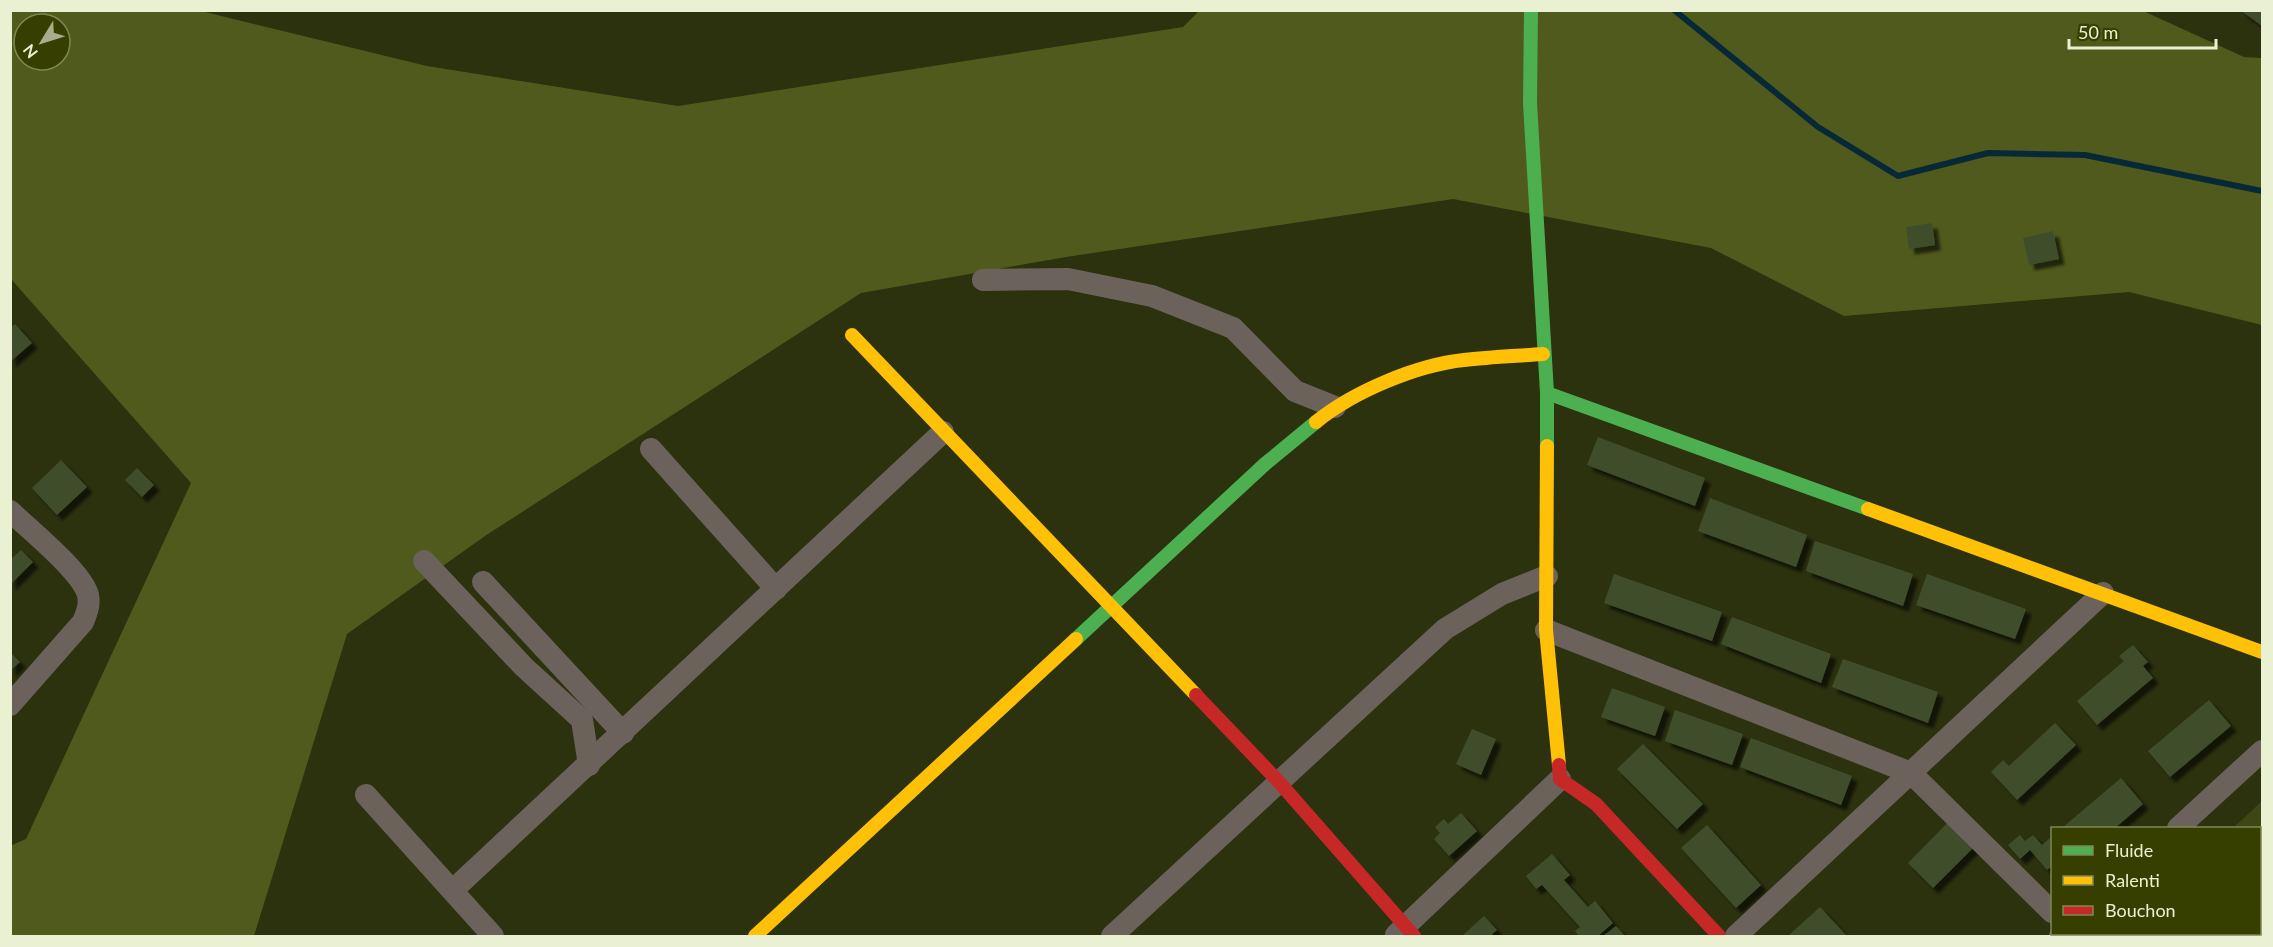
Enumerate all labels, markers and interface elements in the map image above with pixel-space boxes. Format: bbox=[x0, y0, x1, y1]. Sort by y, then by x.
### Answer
north arrow bbox=[12, 12, 72, 72]
scale bar bbox=[2069, 12, 2216, 50]
text: 50 m bbox=[2078, 21, 2118, 43]
text: N bbox=[19, 41, 41, 62]
legend bbox=[2051, 827, 2261, 935]
text: Fluide bbox=[2105, 839, 2153, 861]
text: Ralenti bbox=[2105, 869, 2160, 891]
text: Bouchon bbox=[2105, 899, 2176, 921]

